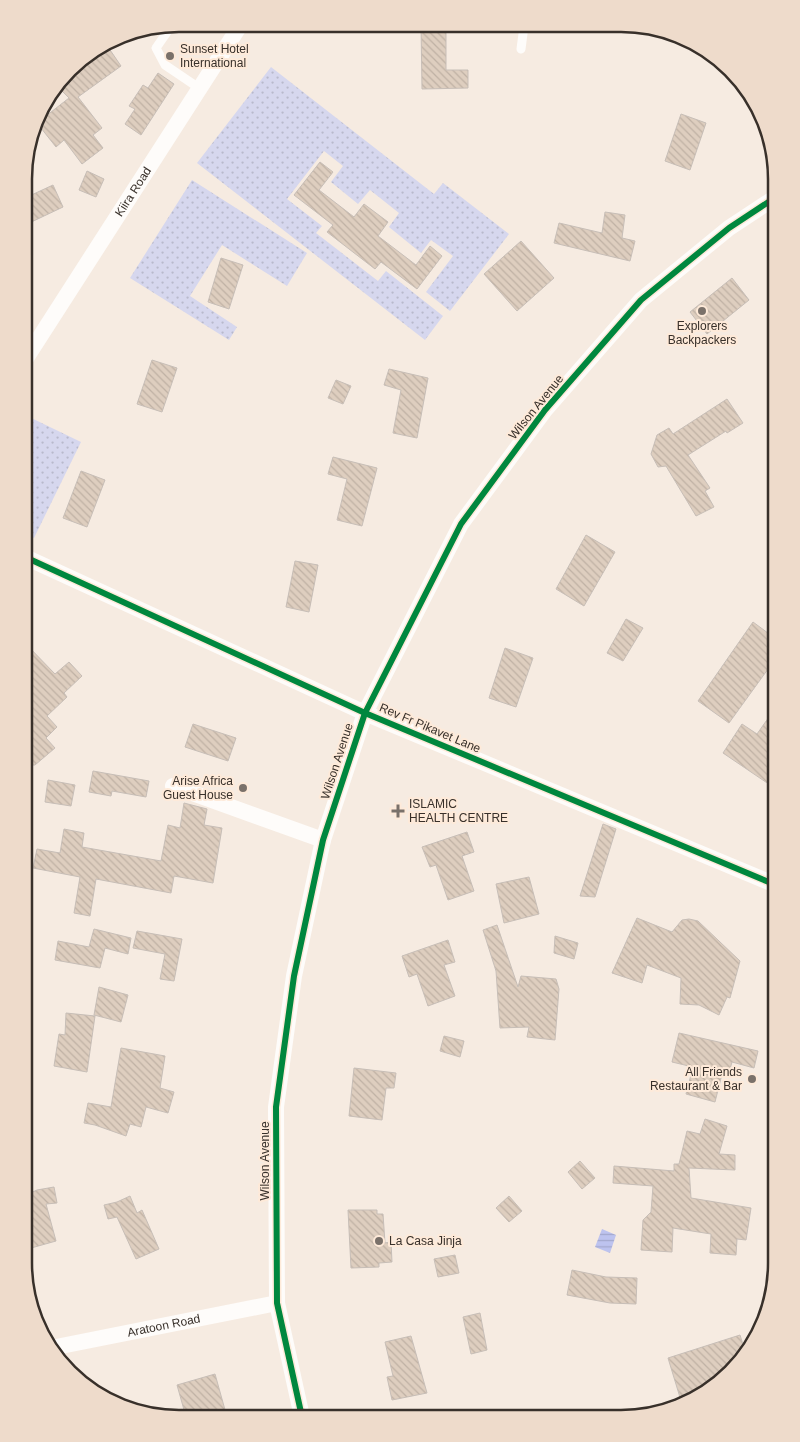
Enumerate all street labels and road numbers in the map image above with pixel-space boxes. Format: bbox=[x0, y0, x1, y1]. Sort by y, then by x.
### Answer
street label: Kiira Road bbox=[112, 164, 154, 219]
street label: Wilson Avenue bbox=[506, 372, 567, 442]
street label: Rev Fr Pikavet Lane bbox=[377, 700, 483, 756]
street label: Wilson Avenue bbox=[318, 721, 356, 801]
street label: Wilson Avenue bbox=[258, 1121, 272, 1201]
street label: Aratoon Road bbox=[126, 1311, 202, 1340]

